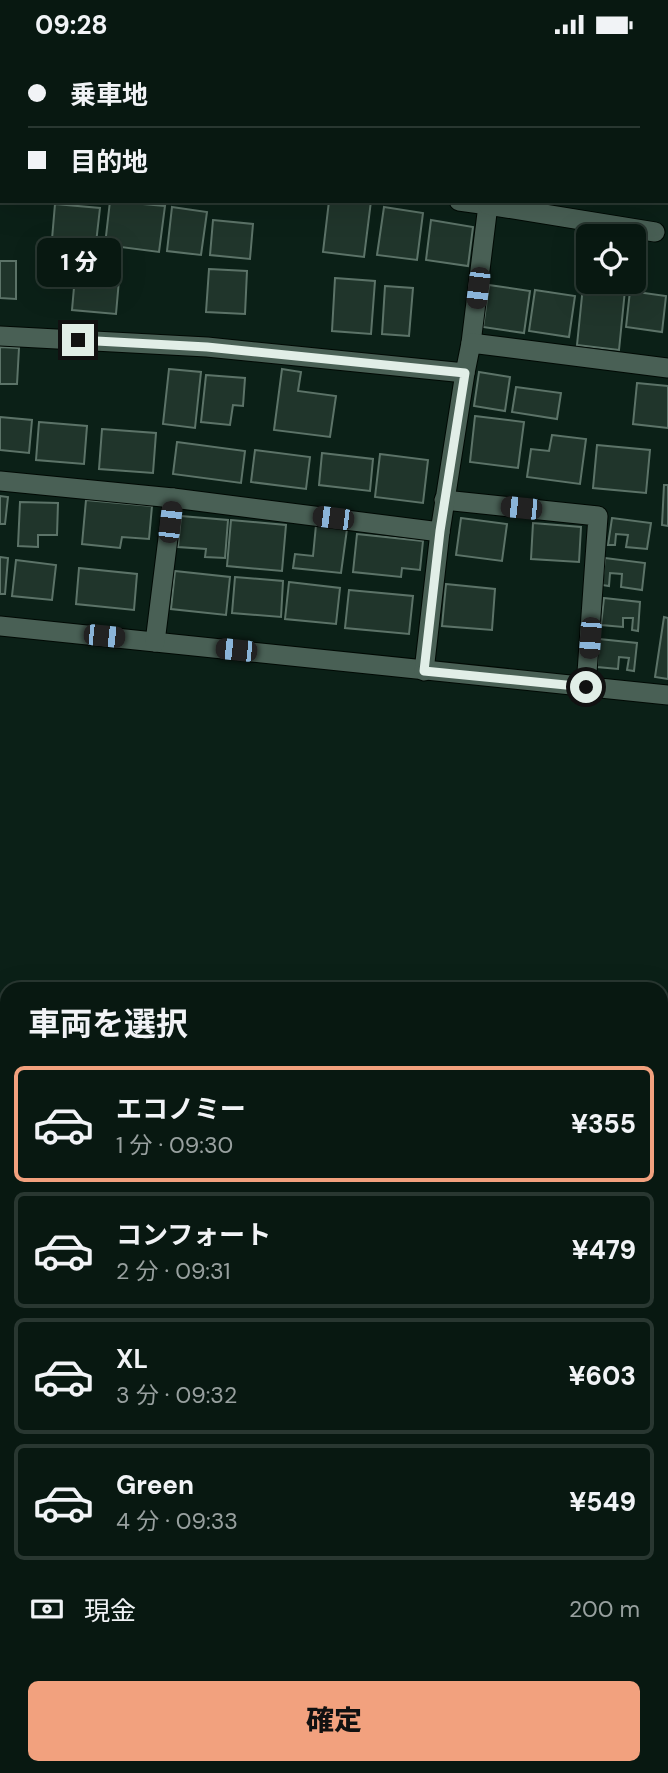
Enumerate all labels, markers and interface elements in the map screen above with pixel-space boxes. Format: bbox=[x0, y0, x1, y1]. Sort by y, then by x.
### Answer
text: 09:28 bbox=[35, 8, 108, 42]
text: 乗車地 bbox=[70, 78, 148, 112]
text: 目的地 bbox=[70, 145, 148, 179]
map controls bbox=[576, 224, 646, 294]
button: locate bbox=[576, 224, 646, 294]
callout: 1 分 bbox=[36, 239, 120, 287]
text: 1 分 bbox=[61, 247, 97, 277]
car bbox=[466, 266, 491, 310]
route end bbox=[62, 324, 94, 356]
car bbox=[500, 495, 543, 521]
car bbox=[158, 500, 183, 544]
car bbox=[311, 505, 356, 531]
car bbox=[579, 616, 602, 660]
car bbox=[83, 623, 126, 649]
car bbox=[215, 637, 258, 663]
route start bbox=[570, 671, 602, 703]
text: 車両を選択 bbox=[28, 1003, 188, 1045]
text: エコノミー bbox=[116, 1092, 246, 1126]
icon: car bbox=[32, 1093, 95, 1156]
text: ¥355 bbox=[571, 1107, 636, 1141]
text: 1 分 · 09:30 bbox=[116, 1130, 233, 1160]
text: コンフォート bbox=[116, 1218, 271, 1252]
icon: car bbox=[32, 1219, 95, 1282]
text: ¥479 bbox=[572, 1233, 636, 1267]
text: 2 分 · 09:31 bbox=[116, 1256, 230, 1286]
text: XL bbox=[116, 1342, 148, 1376]
icon: car bbox=[32, 1345, 95, 1408]
text: ¥603 bbox=[568, 1359, 636, 1393]
text: 3 分 · 09:32 bbox=[116, 1380, 237, 1410]
text: Green bbox=[116, 1468, 194, 1502]
icon: car bbox=[32, 1471, 95, 1534]
text: ¥549 bbox=[569, 1485, 636, 1519]
text: 4 分 · 09:33 bbox=[116, 1506, 238, 1536]
icon: cash bbox=[28, 1590, 66, 1628]
text: 現金 bbox=[84, 1594, 136, 1628]
text: 200 m bbox=[569, 1594, 640, 1624]
button: 確定 bbox=[28, 1681, 640, 1761]

